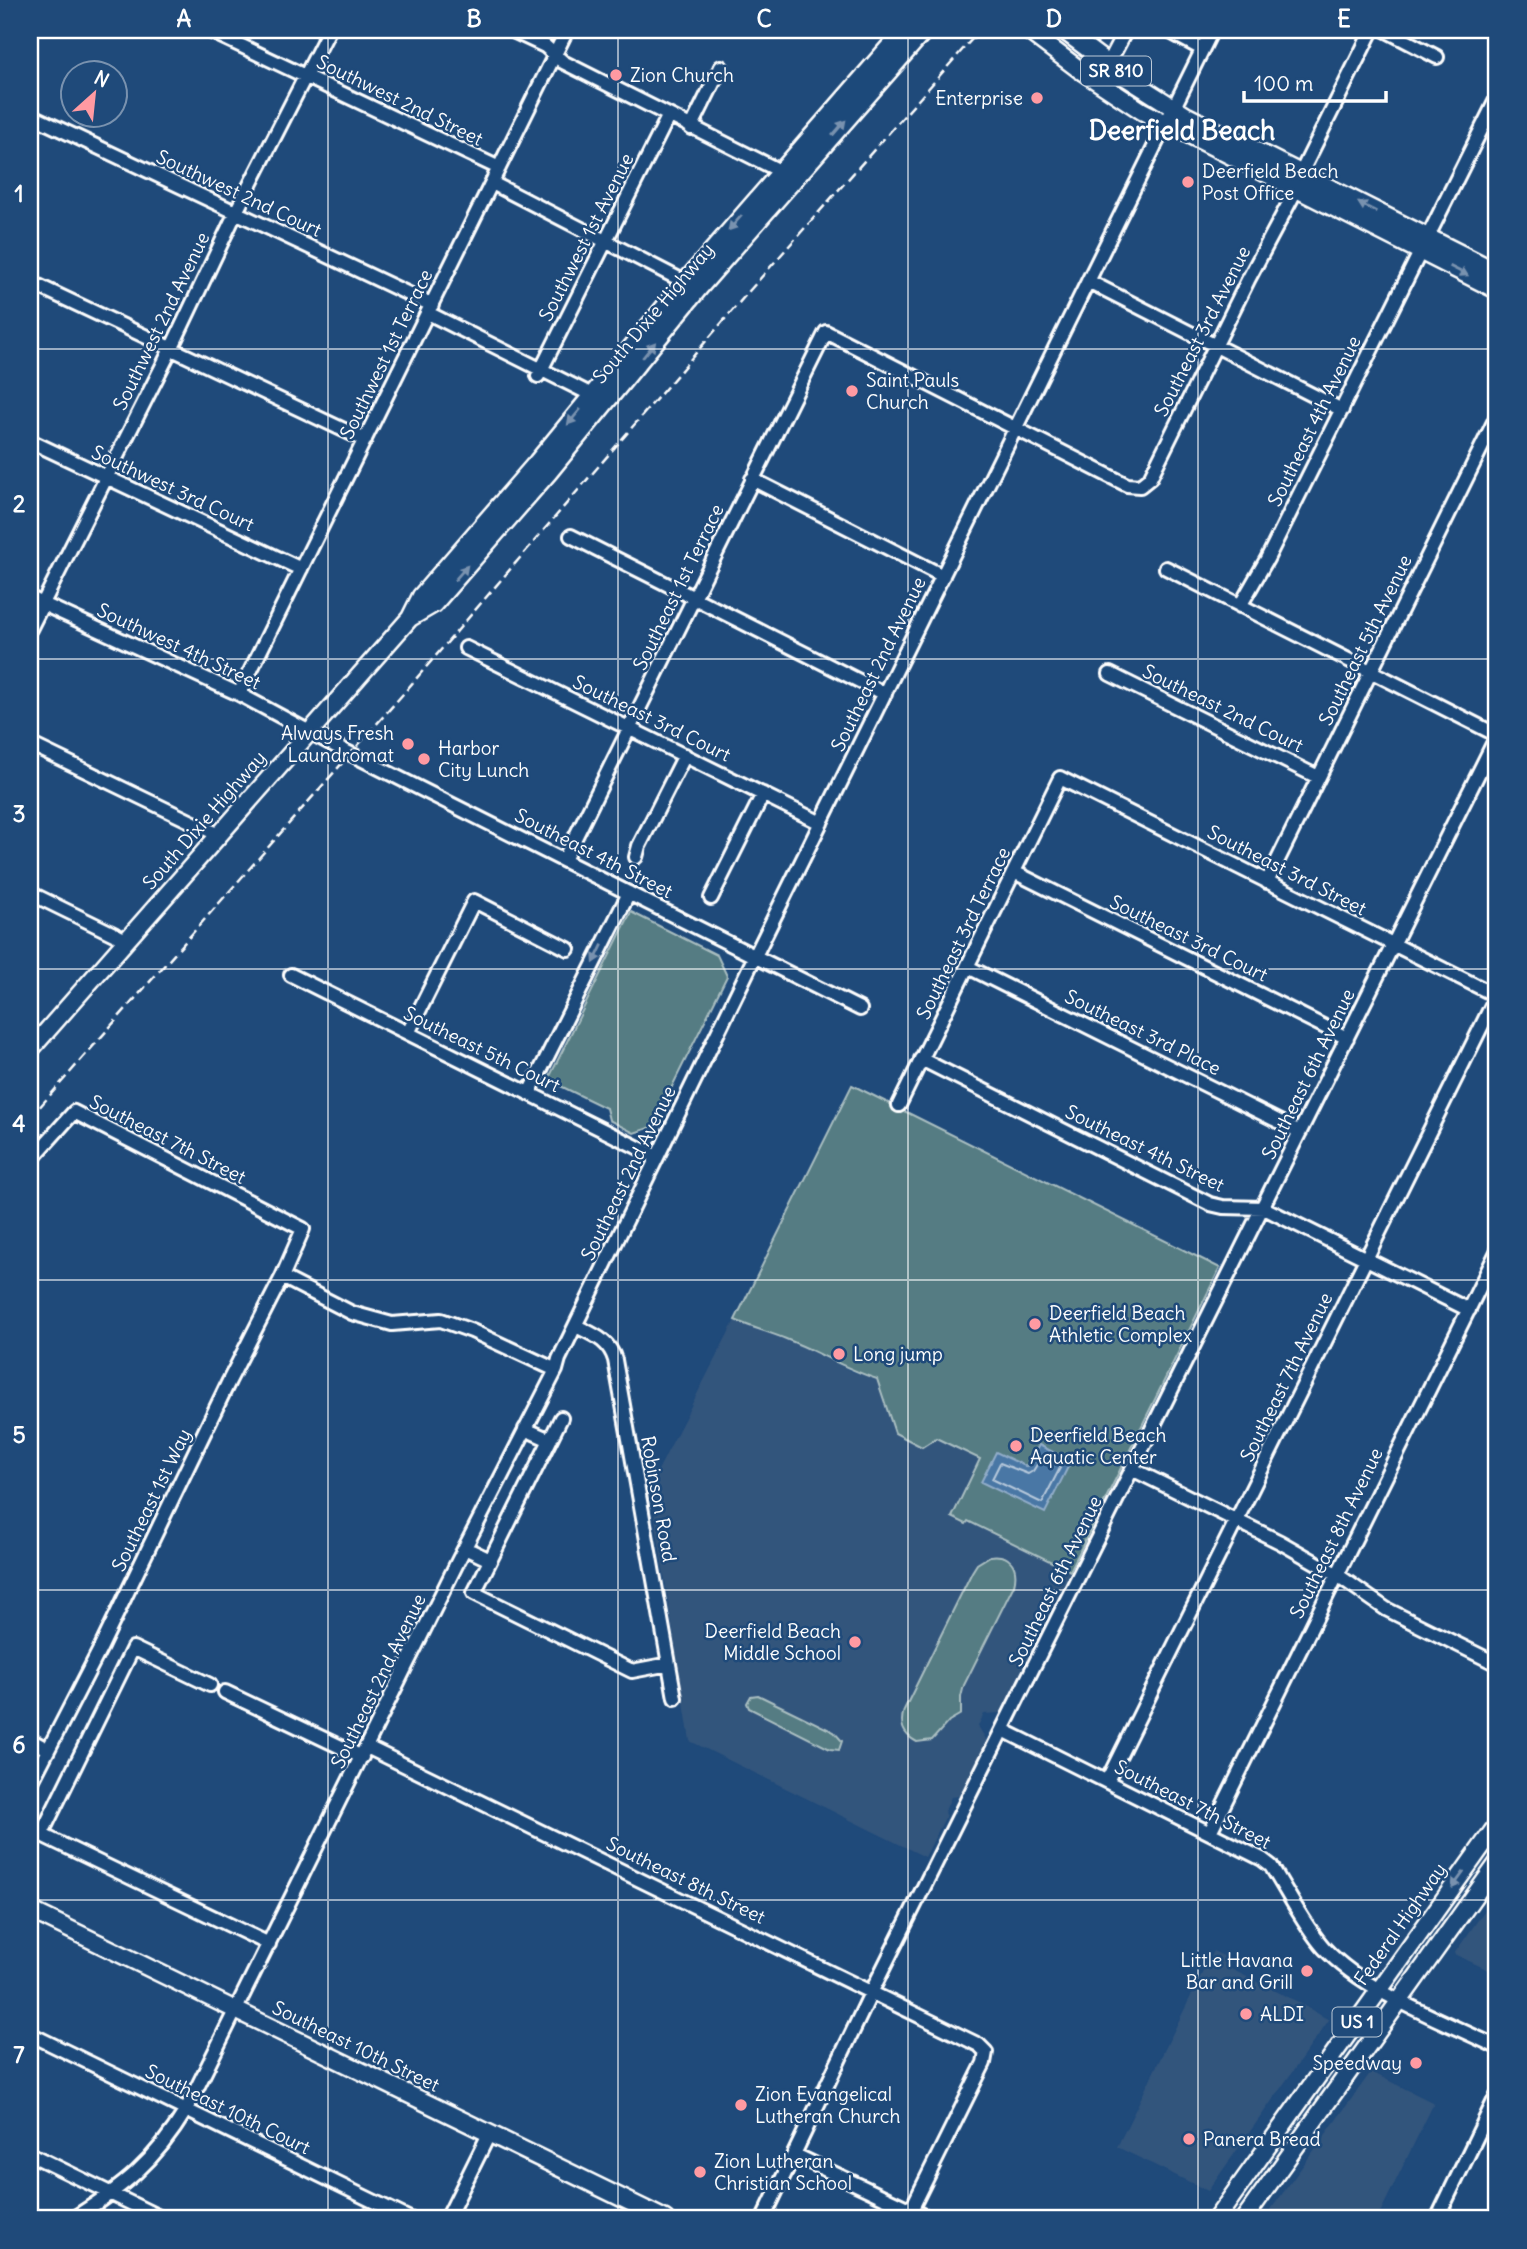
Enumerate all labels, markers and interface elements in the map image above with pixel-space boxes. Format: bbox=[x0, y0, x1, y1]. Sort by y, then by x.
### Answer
text: A bbox=[177, 4, 192, 33]
text: B bbox=[466, 4, 482, 33]
text: C bbox=[756, 4, 772, 33]
text: D bbox=[1046, 4, 1062, 33]
text: E bbox=[1337, 4, 1351, 33]
street label: Southwest 2nd Street bbox=[313, 49, 487, 151]
road number: SR 810 bbox=[1081, 56, 1151, 86]
north arrow bbox=[60, 60, 130, 130]
scale bar bbox=[1244, 60, 1385, 104]
place label: Zion Church bbox=[630, 63, 734, 87]
text: N bbox=[90, 65, 113, 93]
marker: Zion Church bbox=[608, 67, 624, 83]
text: 100 m bbox=[1254, 70, 1313, 97]
place label: Enterprise bbox=[935, 86, 1023, 110]
marker: Enterprise bbox=[1029, 90, 1045, 106]
district label: Deerfield Beach bbox=[1089, 114, 1275, 147]
one-way arrow bbox=[831, 119, 847, 137]
street label: Southwest 2nd Court bbox=[153, 144, 325, 242]
street label: Southwest 1st Avenue bbox=[533, 149, 639, 325]
place label: Deerfield Beach Post Office bbox=[1202, 159, 1338, 205]
marker: Deerfield Beach Post Office bbox=[1180, 174, 1196, 190]
text: 1 bbox=[14, 179, 24, 208]
one-way arrow bbox=[1357, 201, 1377, 212]
one-way arrow bbox=[727, 214, 743, 232]
street label: Southwest 2nd Avenue bbox=[107, 228, 215, 414]
street label: South Dixie Highway bbox=[587, 238, 719, 388]
street label: Southeast 3rd Avenue bbox=[1149, 242, 1255, 420]
street label: Southwest 1st Terrace bbox=[334, 265, 438, 443]
one-way arrow bbox=[1449, 265, 1469, 276]
street label: Southeast 4th Avenue bbox=[1262, 332, 1366, 510]
one-way arrow bbox=[641, 341, 656, 358]
place label: Saint Pauls Church bbox=[866, 368, 959, 414]
marker: Saint Pauls Church bbox=[844, 383, 860, 399]
one-way arrow bbox=[567, 408, 582, 425]
street label: Southwest 3rd Court bbox=[88, 440, 258, 536]
text: 2 bbox=[13, 489, 26, 518]
street label: Southeast 1st Terrace bbox=[627, 500, 729, 674]
street label: Southeast 5th Avenue bbox=[1313, 551, 1417, 729]
one-way arrow bbox=[453, 565, 468, 582]
street label: Southeast 2nd Avenue bbox=[825, 573, 931, 755]
street label: Southwest 4th Street bbox=[93, 598, 265, 694]
street label: Southeast 2nd Court bbox=[1139, 659, 1307, 757]
street label: Southeast 3rd Court bbox=[569, 669, 735, 767]
place label: Always Fresh Laundromat bbox=[281, 721, 394, 767]
marker: Always Fresh Laundromat bbox=[400, 736, 416, 752]
place label: Harbor City Lunch bbox=[438, 736, 529, 782]
street label: South Dixie Highway bbox=[137, 746, 271, 894]
marker: Harbor City Lunch bbox=[416, 751, 432, 767]
text: 3 bbox=[12, 799, 26, 828]
street label: Southeast 4th Street bbox=[511, 803, 677, 903]
street label: Southeast 3rd Street bbox=[1204, 820, 1370, 920]
street label: Southeast 3rd Terrace bbox=[911, 843, 1015, 1023]
street label: Southeast 3rd Court bbox=[1106, 889, 1272, 987]
one-way arrow bbox=[593, 944, 604, 964]
street label: Southeast 3rd Place bbox=[1061, 984, 1225, 1080]
street label: Southeast 6th Avenue bbox=[1256, 985, 1360, 1163]
street label: Southeast 5th Court bbox=[400, 1001, 564, 1097]
street label: Southeast 2nd Avenue bbox=[575, 1082, 681, 1264]
street label: Southeast 7th Street bbox=[86, 1089, 250, 1189]
street label: Southeast 4th Street bbox=[1062, 1099, 1228, 1197]
text: 4 bbox=[12, 1109, 26, 1138]
street label: Southeast 7th Avenue bbox=[1235, 1288, 1337, 1466]
place label: Deerfield Beach Athletic Complex bbox=[1049, 1301, 1193, 1347]
marker: Deerfield Beach Athletic Complex bbox=[1027, 1316, 1043, 1332]
place label: Long jump bbox=[853, 1342, 943, 1366]
marker: Long jump bbox=[831, 1346, 847, 1362]
text: 5 bbox=[12, 1420, 26, 1449]
place label: Deerfield Beach Aquatic Center bbox=[1030, 1423, 1166, 1469]
street label: Southeast 1st Way bbox=[106, 1425, 196, 1575]
street label: Robinson Road bbox=[636, 1434, 682, 1564]
marker: Deerfield Beach Aquatic Center bbox=[1008, 1438, 1024, 1454]
street label: Southeast 8th Avenue bbox=[1284, 1444, 1388, 1622]
street label: Southeast 6th Avenue bbox=[1003, 1492, 1107, 1670]
street label: Southeast 2nd Avenue bbox=[325, 1590, 431, 1772]
place label: Deerfield Beach Middle School bbox=[705, 1619, 841, 1665]
marker: Deerfield Beach Middle School bbox=[847, 1634, 863, 1650]
text: 6 bbox=[12, 1730, 26, 1759]
street label: Southeast 7th Street bbox=[1111, 1754, 1275, 1854]
street label: Southeast 8th Street bbox=[603, 1831, 769, 1929]
street label: Federal Highway bbox=[1349, 1858, 1451, 1990]
one-way arrow bbox=[1451, 1871, 1465, 1889]
place label: Little Havana Bar and Grill bbox=[1180, 1948, 1293, 1994]
marker: Little Havana Bar and Grill bbox=[1299, 1963, 1315, 1979]
street label: Southeast 10th Street bbox=[268, 1995, 444, 2097]
place label: ALDI bbox=[1260, 2002, 1304, 2026]
marker: ALDI bbox=[1238, 2006, 1254, 2022]
road number: US 1 bbox=[1332, 2008, 1382, 2036]
text: 7 bbox=[13, 2040, 25, 2069]
place label: Speedway bbox=[1312, 2051, 1402, 2075]
marker: Speedway bbox=[1408, 2055, 1424, 2071]
street label: Southeast 10th Court bbox=[142, 2059, 314, 2159]
place label: Zion Evangelical Lutheran Church bbox=[755, 2082, 900, 2128]
marker: Zion Evangelical Lutheran Church bbox=[733, 2097, 749, 2113]
place label: Panera Bread bbox=[1203, 2127, 1321, 2151]
marker: Panera Bread bbox=[1181, 2131, 1197, 2147]
place label: Zion Lutheran Christian School bbox=[714, 2149, 852, 2195]
marker: Zion Lutheran Christian School bbox=[692, 2164, 708, 2180]

